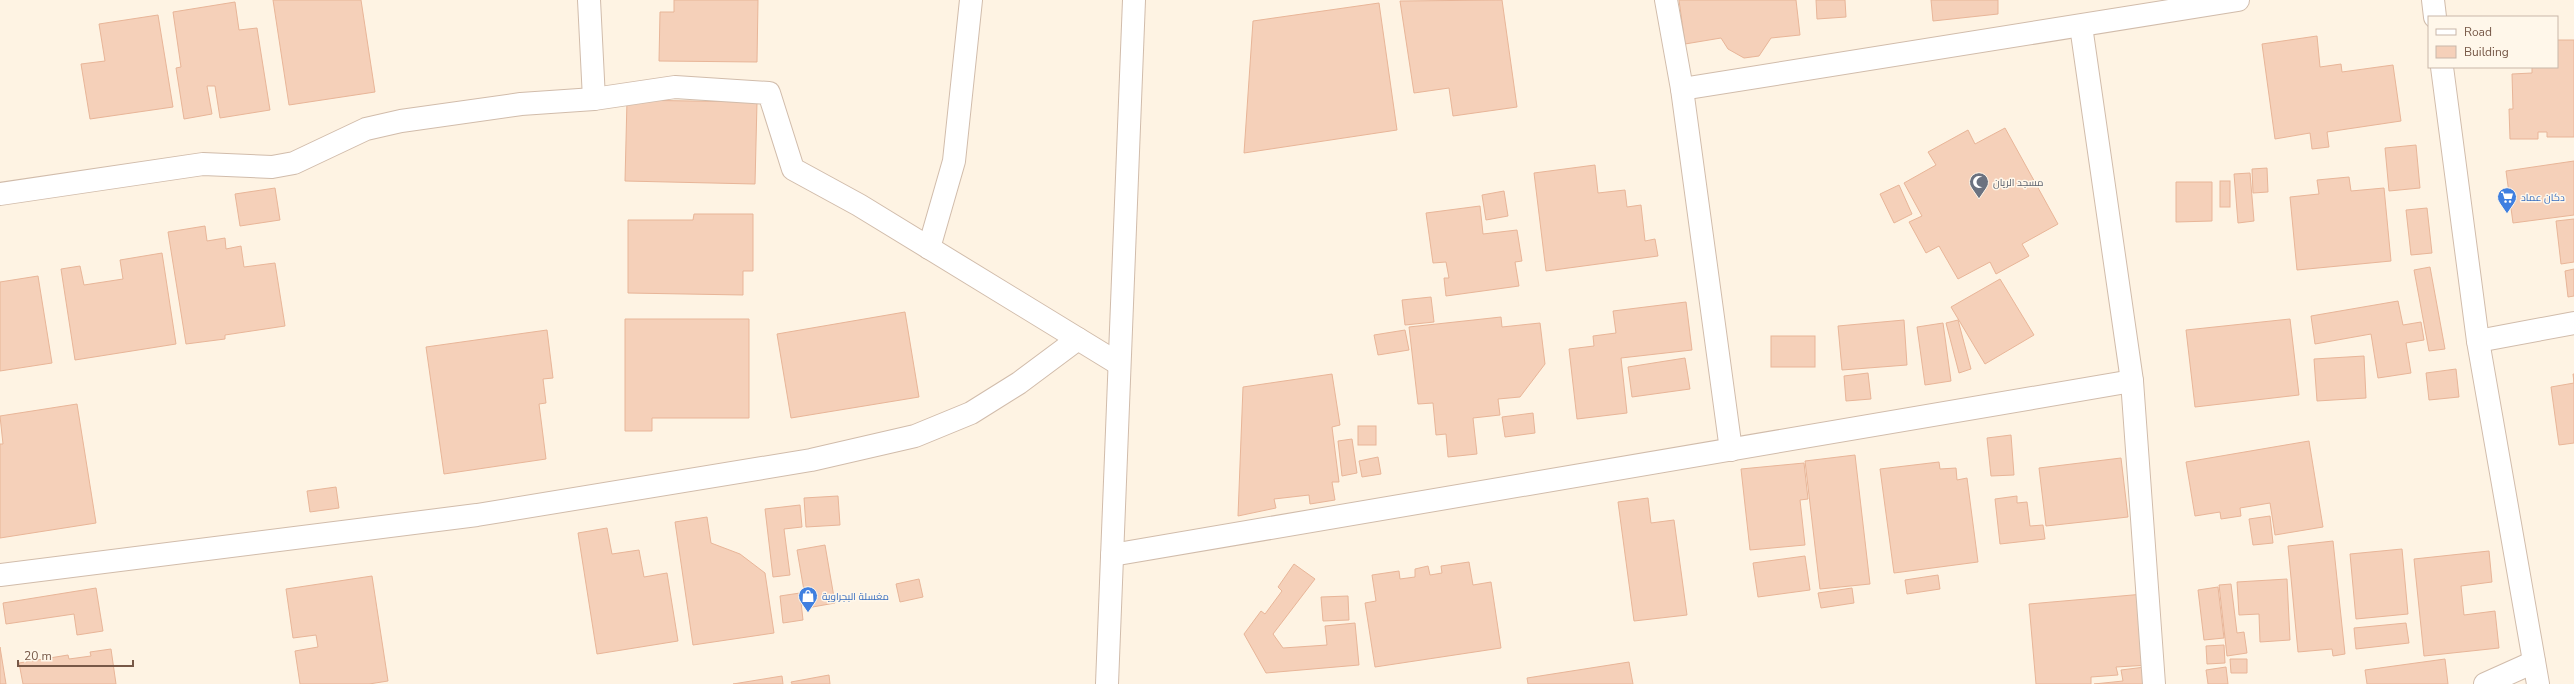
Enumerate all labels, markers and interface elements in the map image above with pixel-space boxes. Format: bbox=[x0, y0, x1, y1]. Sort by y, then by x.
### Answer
legend bbox=[2428, 16, 2558, 68]
text: Road bbox=[2464, 24, 2492, 40]
text: Building bbox=[2464, 44, 2509, 60]
mosque icon: مسجد الريان bbox=[1968, 171, 1990, 199]
place label: مسجد الريان bbox=[1993, 176, 2044, 190]
supermarket icon: دكان عماد bbox=[2496, 186, 2518, 214]
place label: دكان عماد bbox=[2521, 191, 2565, 205]
shop icon: مغسلة البجراوية bbox=[797, 585, 819, 613]
place label: مغسلة البجراوية bbox=[822, 590, 889, 604]
scale bar bbox=[18, 642, 133, 668]
text: 20 m bbox=[24, 648, 52, 664]

